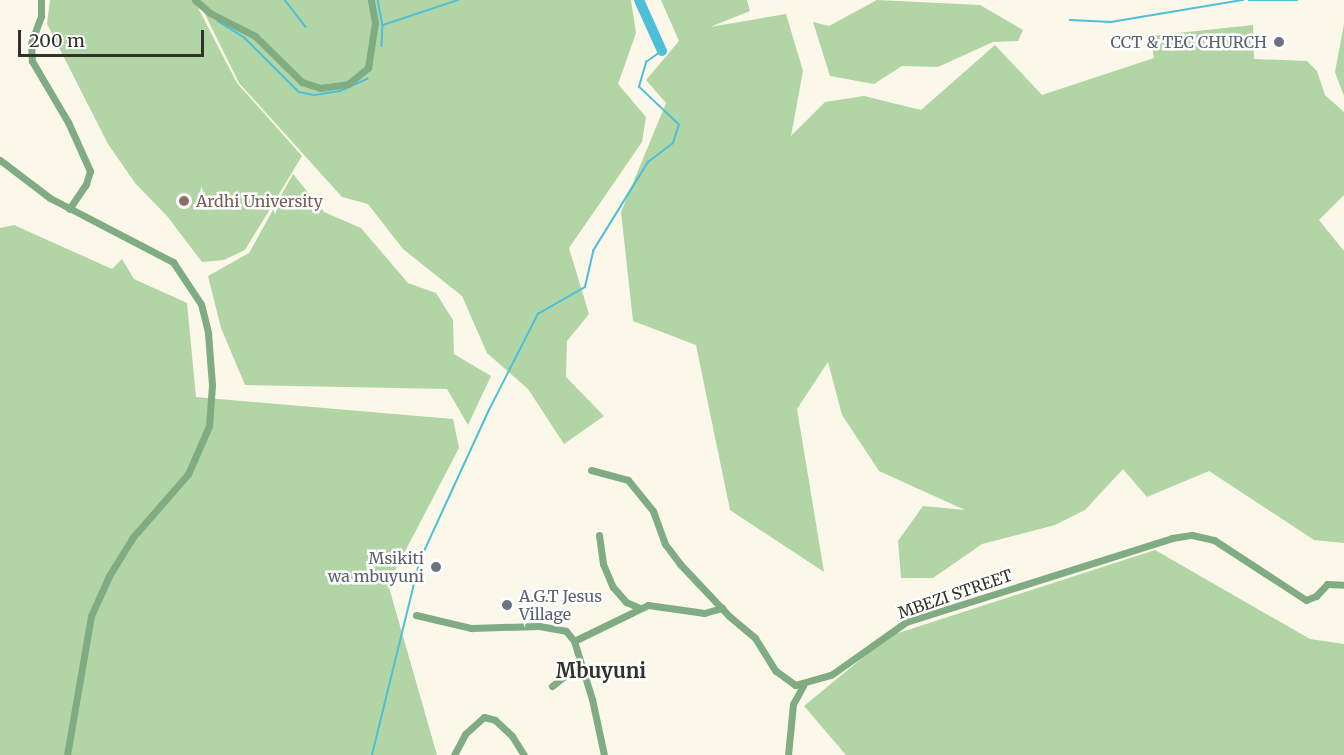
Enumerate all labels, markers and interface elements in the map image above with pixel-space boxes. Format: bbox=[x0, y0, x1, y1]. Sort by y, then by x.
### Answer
scale bar bbox=[21, 18, 207, 56]
text: 200 m bbox=[29, 29, 85, 52]
place label: CCT & TEC CHURCH bbox=[1110, 32, 1267, 52]
marker: CCT & TEC CHURCH bbox=[1272, 35, 1286, 49]
place label: Ardhi University bbox=[196, 191, 323, 211]
marker: Ardhi University bbox=[177, 194, 191, 208]
place label: Msikiti wa mbuyuni bbox=[328, 548, 424, 586]
marker: Msikiti wa mbuyuni bbox=[429, 560, 443, 574]
street label: MBEZI STREET bbox=[895, 565, 1015, 623]
place label: A.G.T Jesus Village bbox=[519, 586, 602, 624]
marker: A.G.T Jesus Village bbox=[500, 598, 514, 612]
district label: Mbuyuni bbox=[556, 658, 646, 682]

